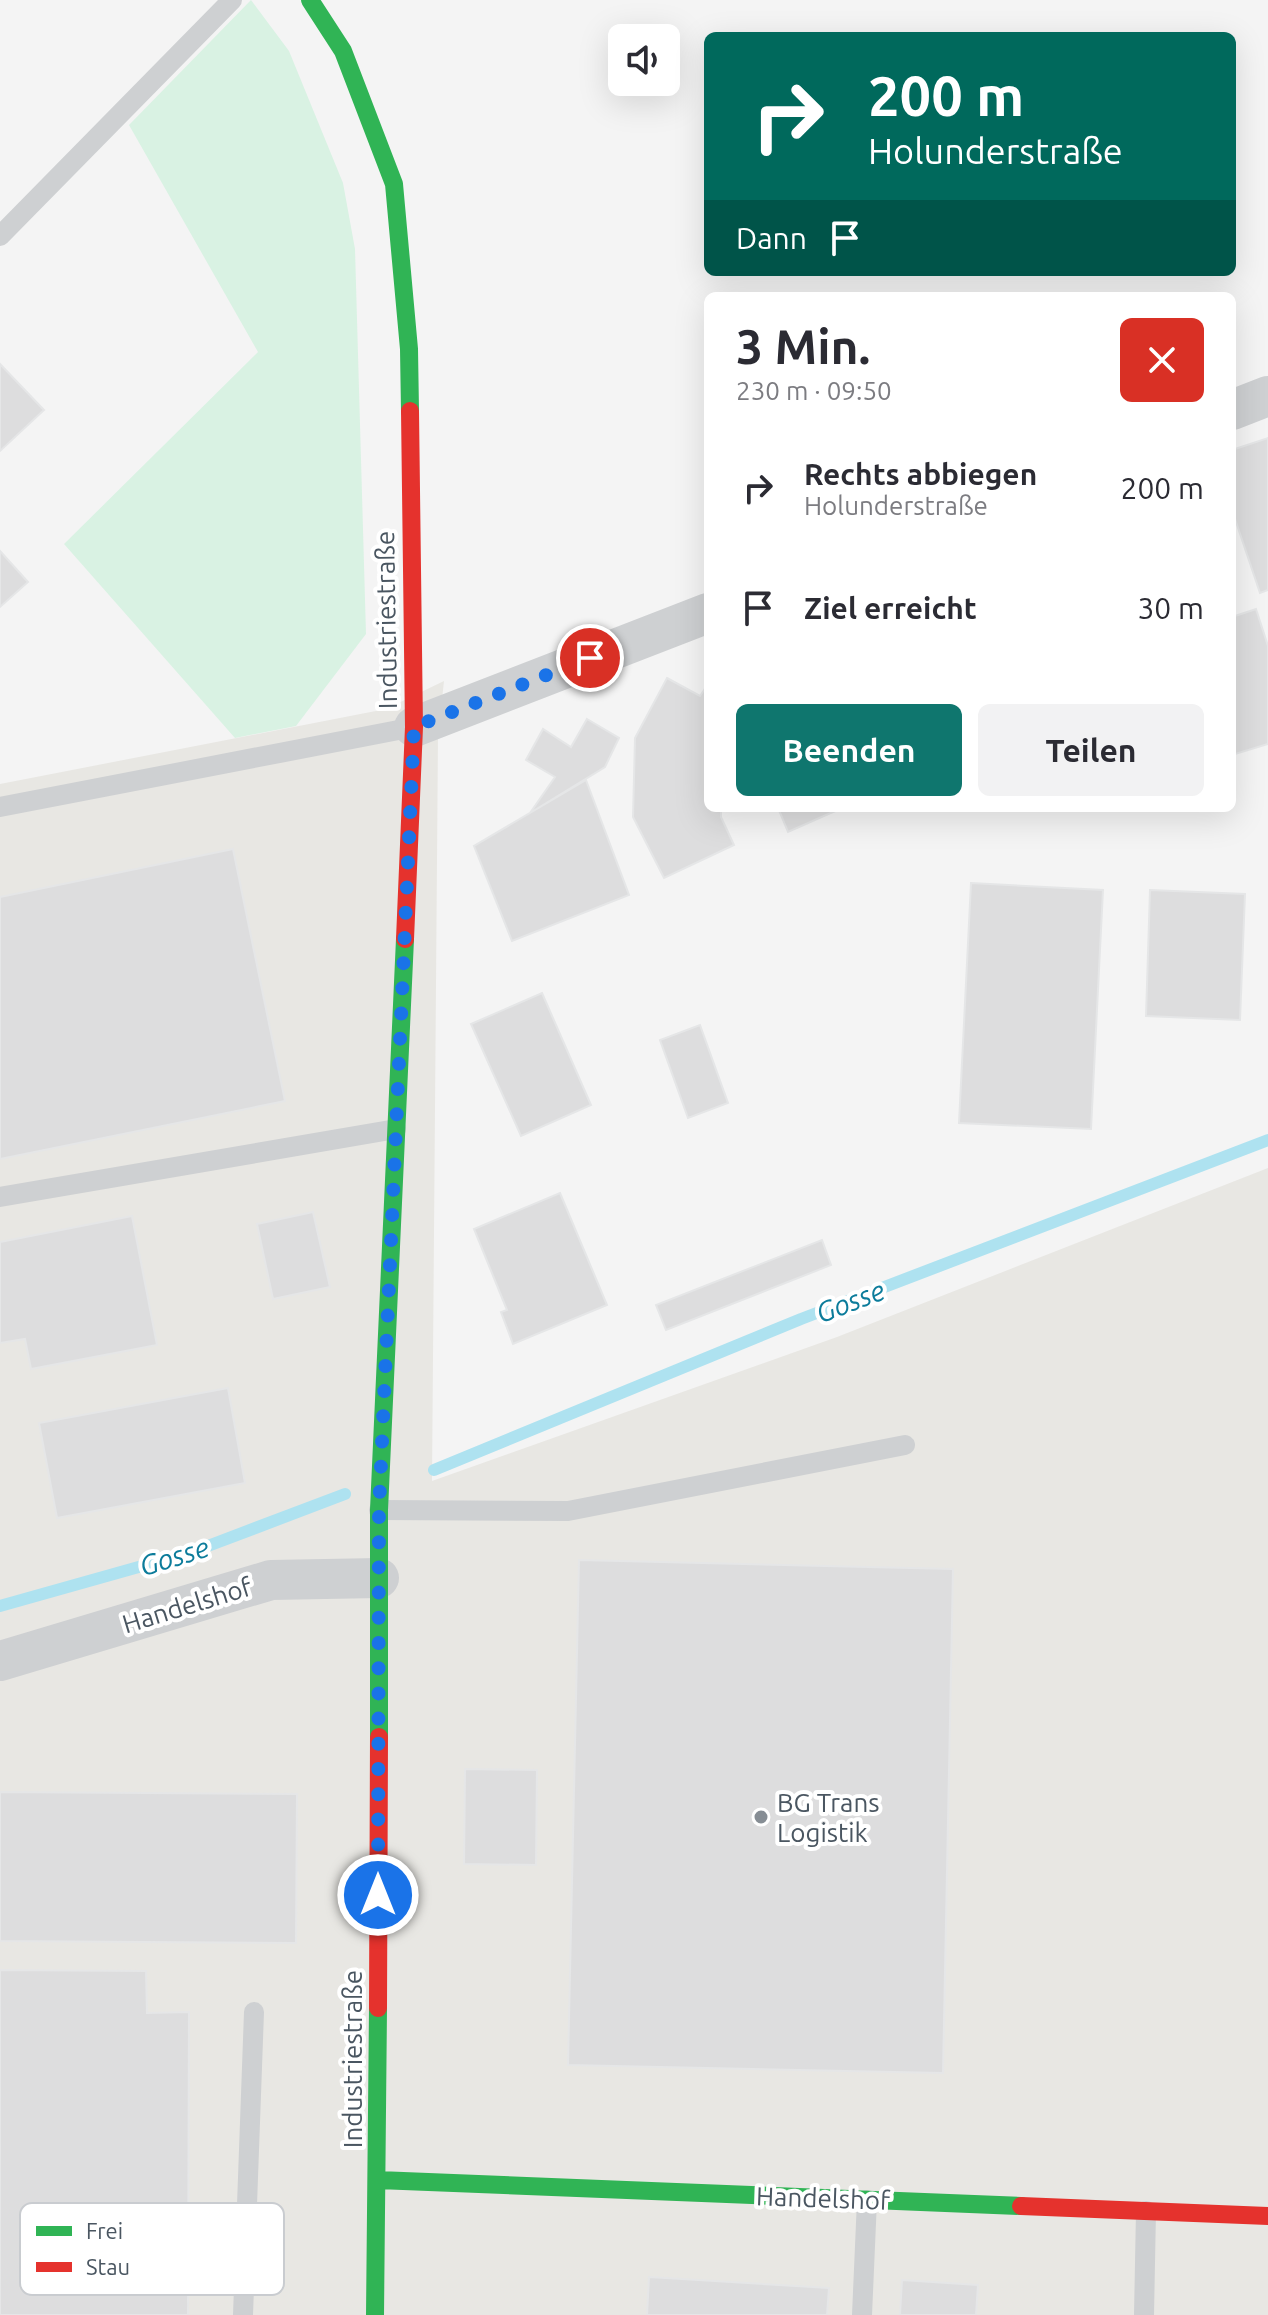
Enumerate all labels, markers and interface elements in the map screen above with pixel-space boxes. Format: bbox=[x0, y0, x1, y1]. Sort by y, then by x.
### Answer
map controls bbox=[608, 24, 680, 96]
button: sound bbox=[608, 24, 680, 96]
icon: right bbox=[736, 64, 840, 168]
text: 200 m bbox=[868, 64, 1024, 127]
text: Holunderstraße bbox=[868, 130, 1123, 171]
icon: arrive bbox=[823, 216, 867, 260]
text: Dann bbox=[736, 221, 807, 255]
button: close bbox=[1120, 318, 1204, 402]
text: 3 Min. bbox=[736, 319, 870, 373]
text: 230 m · 09:50 bbox=[736, 376, 892, 405]
text: Rechts abbiegen bbox=[804, 457, 1037, 491]
icon: right bbox=[736, 466, 780, 510]
text: 200 m bbox=[1120, 471, 1204, 505]
text: Holunderstraße bbox=[804, 491, 988, 520]
street label: Industriestraße bbox=[370, 531, 402, 709]
icon: arrive bbox=[736, 586, 780, 630]
text: Ziel erreicht bbox=[804, 591, 977, 625]
text: 30 m bbox=[1137, 591, 1204, 625]
pin bbox=[556, 624, 624, 692]
icon: arrive bbox=[568, 636, 612, 680]
button: Beenden bbox=[736, 704, 962, 796]
button: Teilen bbox=[978, 704, 1204, 796]
water label: Gosse bbox=[811, 1274, 889, 1328]
water label: Gosse bbox=[135, 1531, 213, 1581]
street label: Handelshof bbox=[119, 1571, 256, 1638]
place label: BG Trans Logistik bbox=[777, 1788, 880, 1847]
marker: BG Trans Logistik bbox=[752, 1808, 770, 1826]
position arrow bbox=[336, 1853, 420, 1937]
street label: Industriestraße bbox=[338, 1970, 367, 2148]
street label: Handelshof bbox=[756, 2181, 892, 2215]
legend bbox=[20, 2203, 284, 2295]
text: Frei bbox=[86, 2218, 123, 2243]
text: Stau bbox=[86, 2254, 130, 2279]

